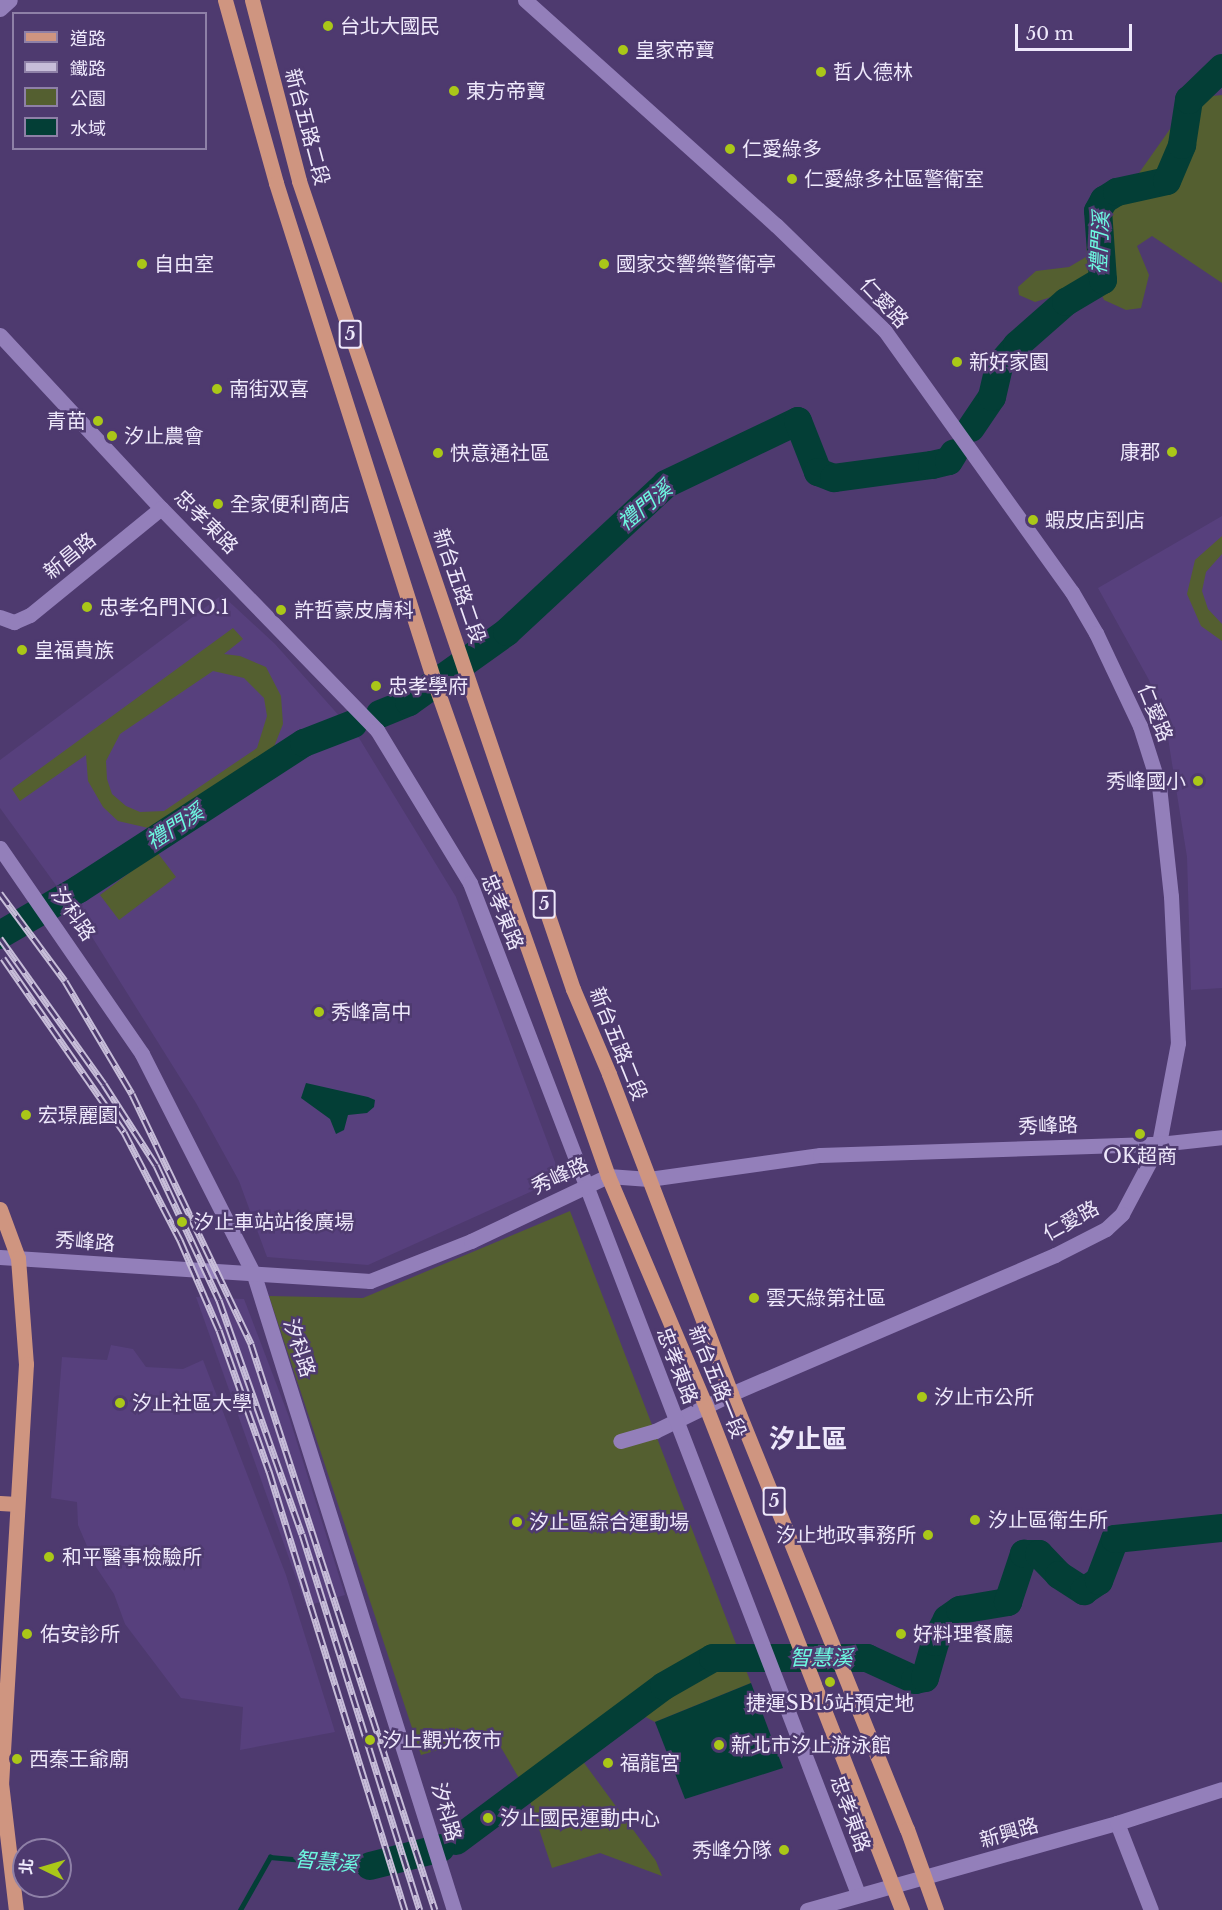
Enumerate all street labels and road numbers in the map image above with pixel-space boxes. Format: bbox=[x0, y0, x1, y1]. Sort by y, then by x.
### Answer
street label: 新台五路二段 bbox=[280, 66, 334, 188]
street label: 仁愛路 bbox=[855, 273, 913, 333]
road number: 5 bbox=[338, 319, 362, 349]
street label: 忠孝東路 bbox=[169, 485, 243, 559]
street label: 新台五路二段 bbox=[428, 525, 490, 647]
street label: 新昌路 bbox=[39, 528, 101, 584]
street label: 仁愛路 bbox=[1133, 681, 1177, 745]
street label: 忠孝東路 bbox=[476, 870, 528, 954]
street label: 汐科路 bbox=[46, 883, 100, 945]
road number: 5 bbox=[532, 889, 556, 919]
street label: 新台五路二段 bbox=[584, 984, 652, 1104]
street label: 秀峰路 bbox=[1018, 1113, 1078, 1139]
street label: 秀峰路 bbox=[528, 1152, 592, 1200]
street label: 仁愛路 bbox=[1039, 1196, 1103, 1246]
street label: 秀峰路 bbox=[54, 1228, 116, 1256]
street label: 汐科路 bbox=[278, 1316, 320, 1380]
street label: 新台五路一段 bbox=[683, 1322, 751, 1442]
street label: 忠孝東路 bbox=[651, 1324, 703, 1408]
road number: 5 bbox=[762, 1486, 786, 1516]
street label: 忠孝東路 bbox=[825, 1772, 875, 1856]
street label: 汐科路 bbox=[426, 1780, 466, 1844]
street label: 新興路 bbox=[977, 1813, 1041, 1853]

